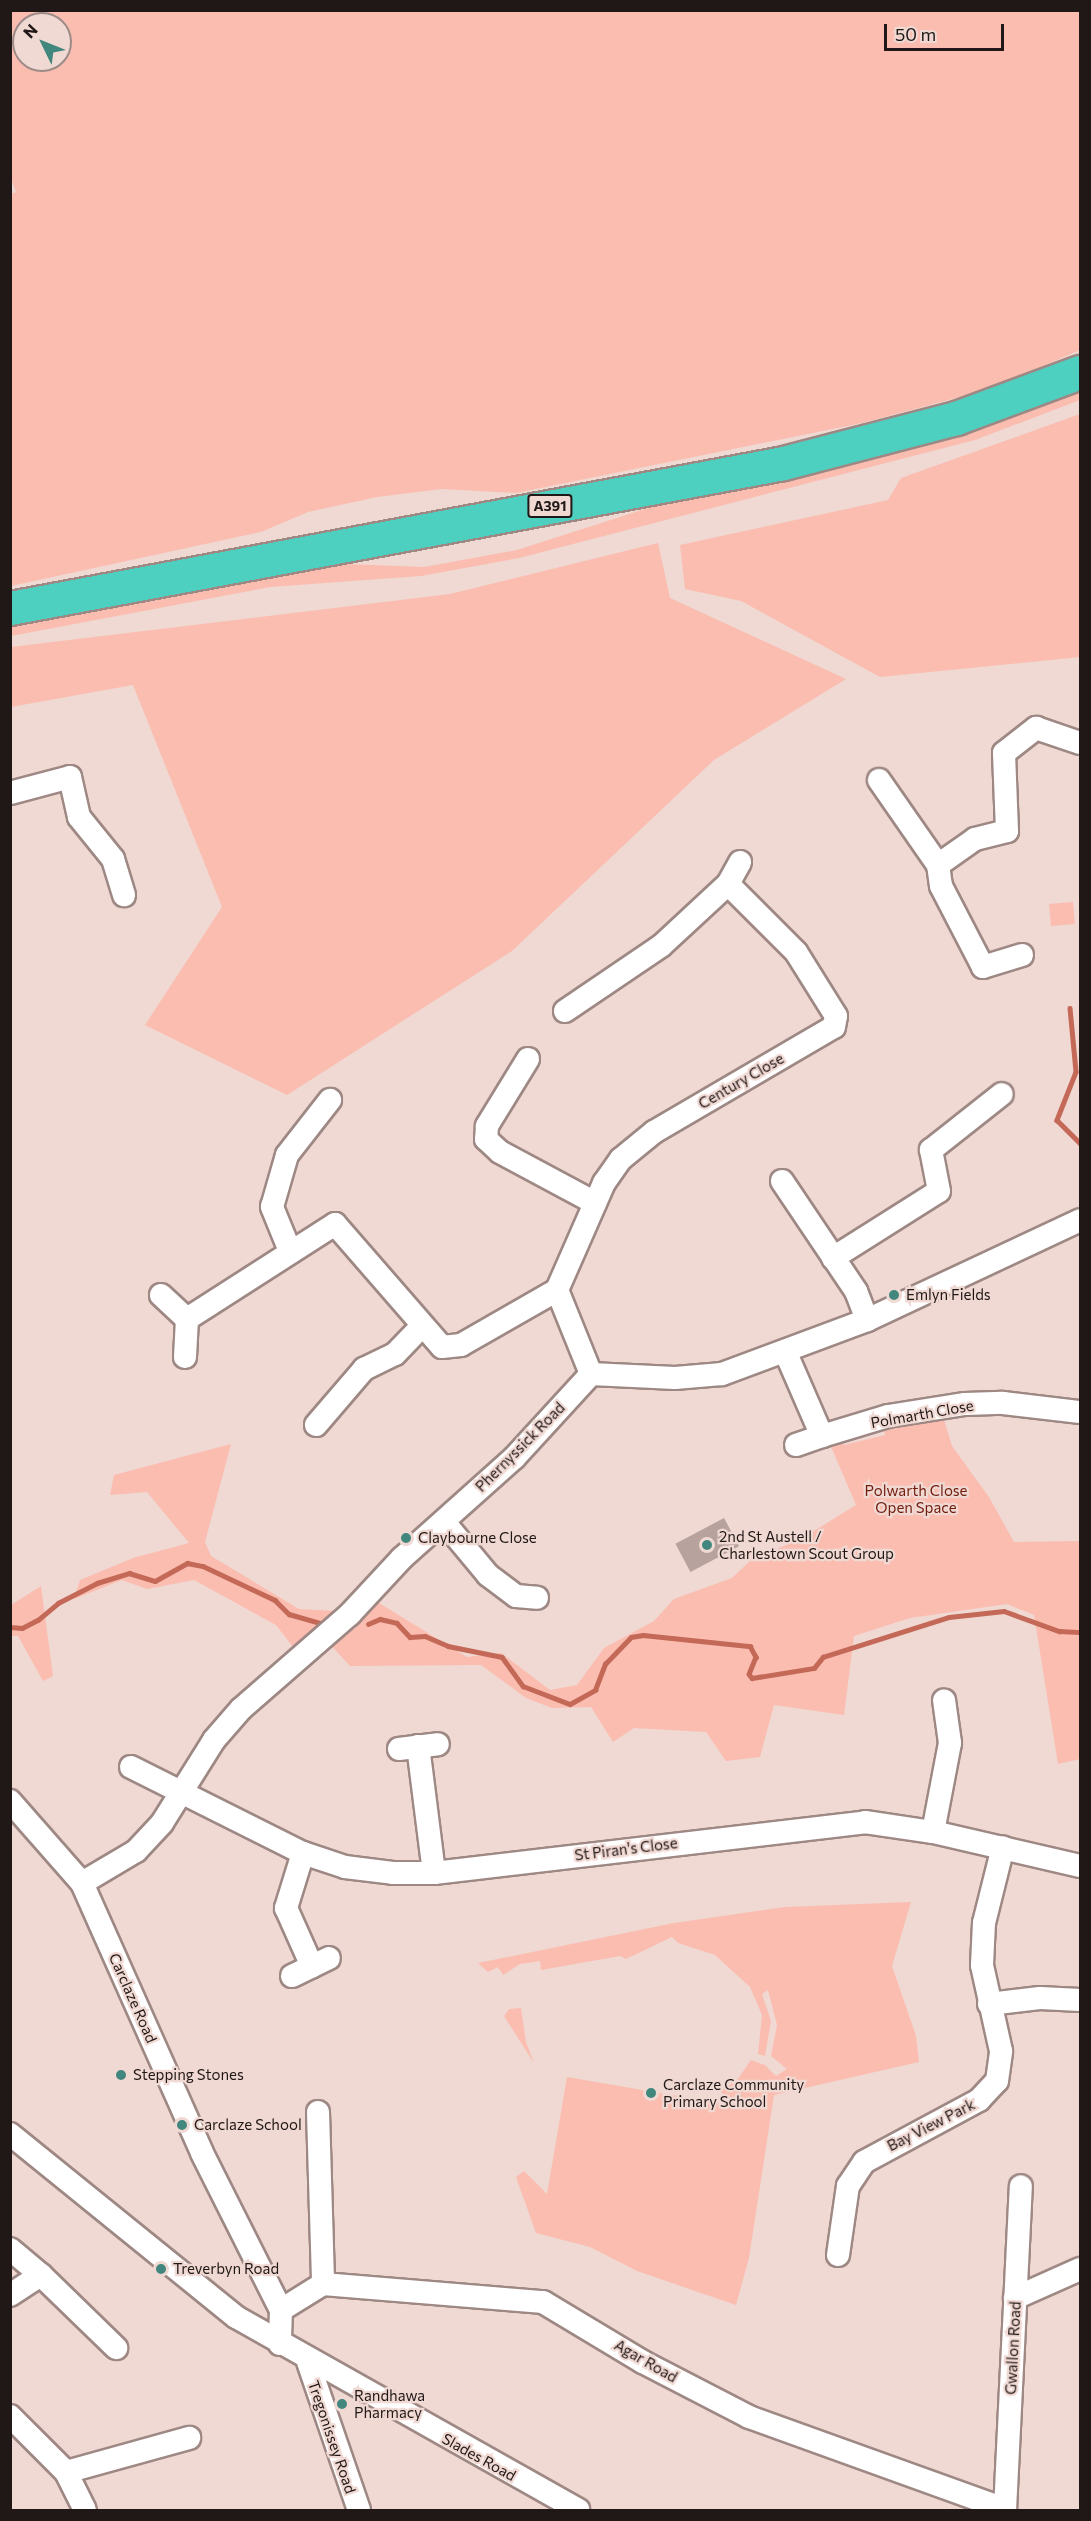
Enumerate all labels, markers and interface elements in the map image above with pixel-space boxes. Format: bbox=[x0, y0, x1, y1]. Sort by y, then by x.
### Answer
north arrow bbox=[12, 12, 72, 72]
scale bar bbox=[887, 12, 1007, 50]
text: N bbox=[19, 20, 41, 42]
text: 50 m bbox=[895, 23, 936, 45]
road number: A391 bbox=[526, 495, 574, 517]
street label: Century Close bbox=[695, 1049, 787, 1113]
place label: Emlyn Fields bbox=[906, 1286, 991, 1304]
marker: Emlyn Fields bbox=[887, 1288, 901, 1302]
street label: Polmarth Close bbox=[869, 1396, 975, 1432]
street label: Phernyssick Road bbox=[472, 1399, 568, 1495]
park label: Polwarth Close Open Space bbox=[865, 1481, 967, 1516]
place label: 2nd St Austell / Charlestown Scout Group bbox=[719, 1527, 894, 1562]
place label: Claybourne Close bbox=[418, 1529, 537, 1547]
marker: Claybourne Close bbox=[399, 1531, 413, 1545]
marker: 2nd St Austell / Charlestown Scout Group bbox=[700, 1538, 714, 1552]
street label: St Piran's Close bbox=[573, 1834, 679, 1864]
street label: Carclaze Road bbox=[105, 1950, 161, 2046]
place label: Stepping Stones bbox=[133, 2066, 244, 2084]
marker: Stepping Stones bbox=[114, 2068, 128, 2082]
place label: Carclaze Community Primary School bbox=[663, 2075, 804, 2110]
marker: Carclaze Community Primary School bbox=[644, 2086, 658, 2100]
street label: Bay View Park bbox=[884, 2095, 978, 2155]
place label: Carclaze School bbox=[194, 2116, 302, 2134]
marker: Carclaze School bbox=[175, 2118, 189, 2132]
place label: Treverbyn Road bbox=[173, 2260, 279, 2278]
marker: Treverbyn Road bbox=[154, 2262, 168, 2276]
street label: Gwallon Road bbox=[1002, 2301, 1024, 2395]
street label: Agar Road bbox=[611, 2336, 681, 2386]
street label: Tregonissey Road bbox=[304, 2378, 360, 2496]
place label: Randhawa Pharmacy bbox=[354, 2386, 425, 2421]
marker: Randhawa Pharmacy bbox=[335, 2397, 349, 2411]
street label: Slades Road bbox=[439, 2429, 519, 2485]

